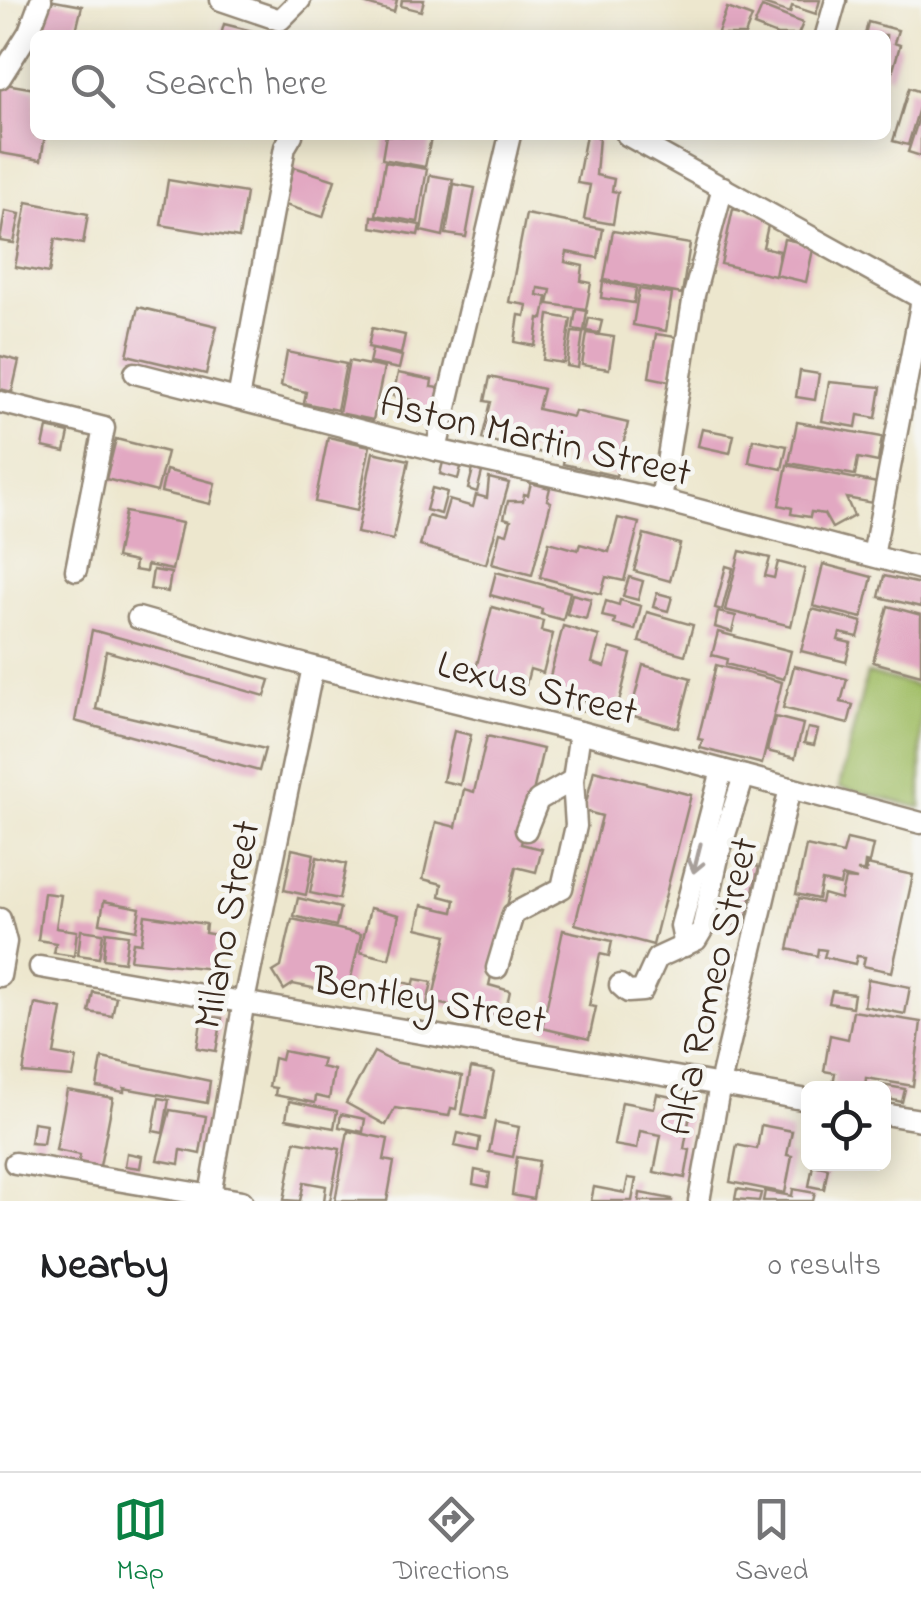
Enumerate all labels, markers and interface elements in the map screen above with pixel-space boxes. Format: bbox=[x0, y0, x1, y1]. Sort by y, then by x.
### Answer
search box bbox=[30, 30, 891, 140]
text: Search here bbox=[145, 57, 327, 113]
icon: search bbox=[65, 58, 120, 113]
street label: Aston Martin Street bbox=[373, 376, 697, 505]
street label: Lexus Street bbox=[431, 637, 643, 744]
street label: Milano Street bbox=[180, 816, 279, 1034]
street label: Alfa Romeo Street bbox=[650, 832, 776, 1142]
one-way arrow bbox=[687, 841, 705, 873]
street label: Bentley Street bbox=[307, 953, 550, 1052]
map controls bbox=[801, 1081, 891, 1171]
button: locate bbox=[801, 1081, 891, 1171]
text: Nearby bbox=[40, 1236, 168, 1297]
text: 0 results bbox=[768, 1243, 881, 1290]
tab: Map bbox=[113, 1492, 168, 1593]
tab: Directions bbox=[393, 1492, 510, 1593]
tab: Saved bbox=[735, 1492, 808, 1593]

